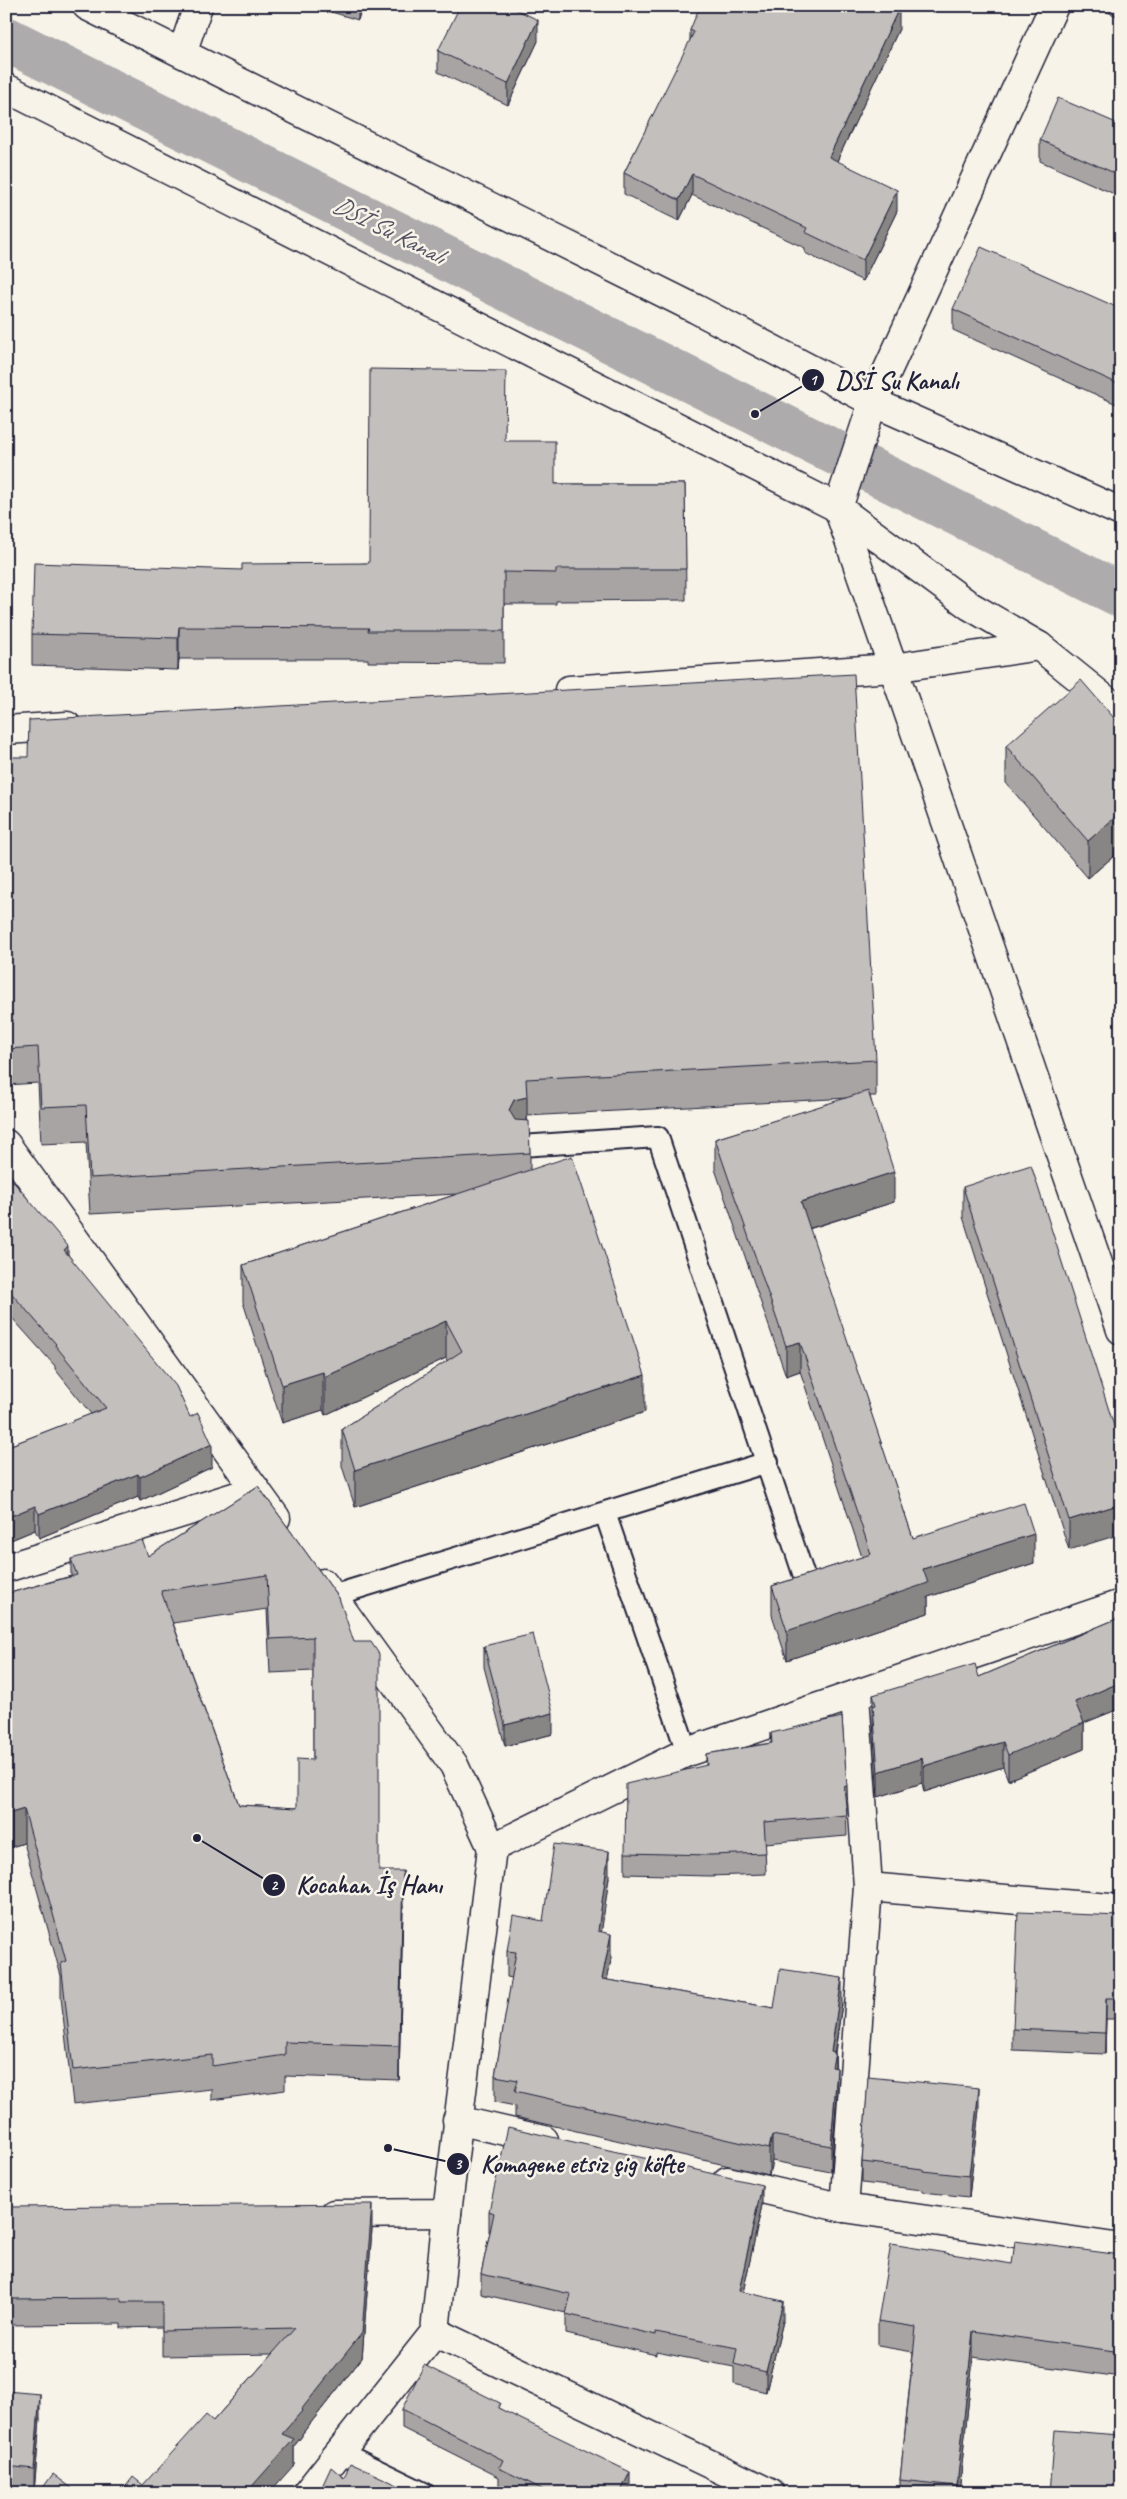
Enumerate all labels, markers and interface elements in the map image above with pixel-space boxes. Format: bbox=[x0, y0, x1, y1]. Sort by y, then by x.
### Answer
water label: DSİ Su Kanalı bbox=[328, 188, 453, 273]
callout: DSİ Su Kanalı bbox=[800, 360, 969, 400]
text: DSİ Su Kanalı bbox=[836, 365, 960, 397]
text: 1 bbox=[810, 371, 819, 390]
callout: Kocahan İş Hanı bbox=[261, 1865, 452, 1905]
text: Kocahan İş Hanı bbox=[296, 1869, 443, 1901]
text: 2 bbox=[271, 1876, 279, 1895]
callout: Komagene etsiz çig köfte bbox=[445, 2144, 693, 2184]
text: Komagene etsiz çig köfte bbox=[481, 2148, 686, 2180]
text: 3 bbox=[455, 2155, 463, 2174]

